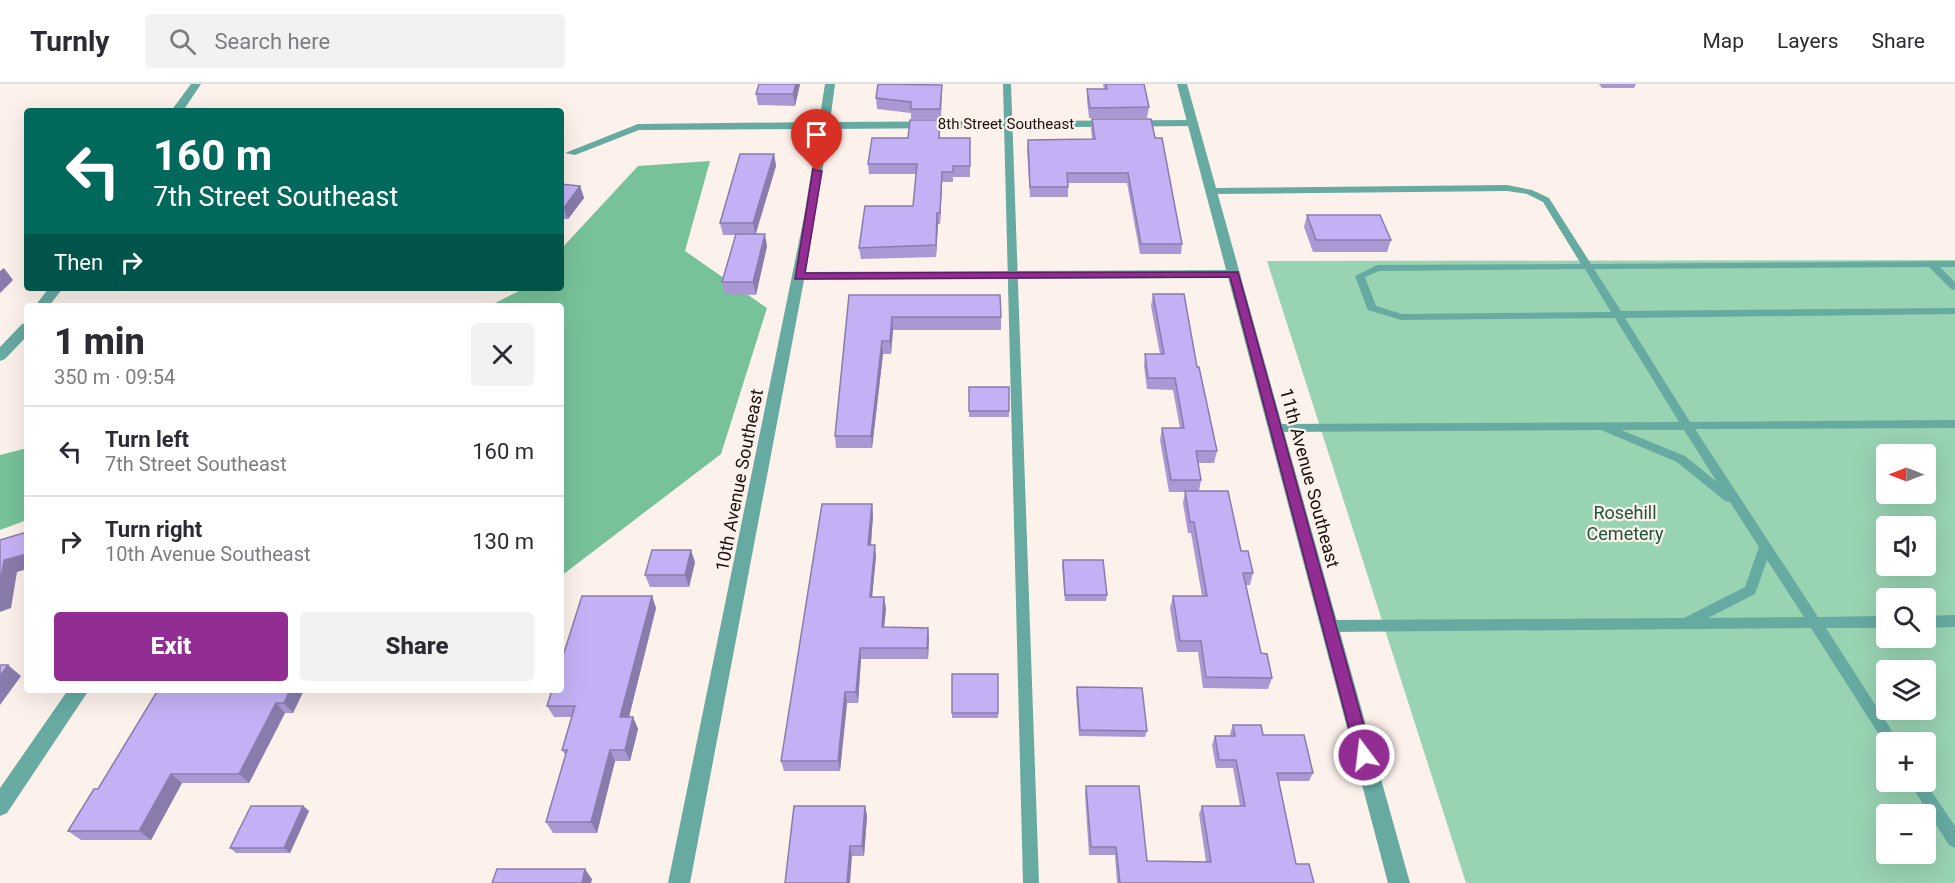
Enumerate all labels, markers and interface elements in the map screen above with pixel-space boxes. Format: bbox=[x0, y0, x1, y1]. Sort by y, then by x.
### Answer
search box bbox=[145, 14, 565, 68]
text: Turnly bbox=[30, 25, 109, 58]
icon: search bbox=[166, 25, 199, 58]
text: Search here bbox=[214, 29, 330, 54]
text: Map bbox=[1702, 29, 1744, 53]
text: Layers bbox=[1777, 29, 1838, 53]
text: Share bbox=[1871, 29, 1925, 53]
pin bbox=[791, 109, 842, 171]
street label: 8th Street Southeast bbox=[938, 115, 1074, 133]
icon: arrive bbox=[800, 118, 833, 151]
text: 160 m bbox=[153, 131, 272, 180]
icon: left bbox=[54, 132, 132, 210]
text: 7th Street Southeast bbox=[153, 181, 398, 213]
icon: right bbox=[115, 246, 148, 279]
text: Then bbox=[54, 250, 103, 275]
text: 1 min bbox=[54, 321, 145, 363]
button: close bbox=[471, 323, 534, 386]
text: 350 m · 09:54 bbox=[54, 365, 175, 389]
street label: 11th Avenue Southeast bbox=[1276, 386, 1344, 570]
street label: 10th Avenue Southeast bbox=[711, 387, 767, 573]
text: Turn left bbox=[105, 427, 189, 452]
icon: left bbox=[54, 435, 87, 468]
text: 160 m bbox=[472, 439, 534, 464]
north arrow bbox=[1876, 444, 1936, 504]
map controls bbox=[1876, 444, 1936, 864]
text: 7th Street Southeast bbox=[105, 452, 287, 476]
park label: Rosehill Cemetery bbox=[1587, 502, 1664, 544]
button: sound bbox=[1876, 516, 1936, 576]
text: Turn right bbox=[105, 517, 202, 542]
icon: right bbox=[54, 525, 87, 558]
text: 130 m bbox=[472, 529, 534, 554]
text: 10th Avenue Southeast bbox=[105, 542, 311, 566]
button: search bbox=[1876, 588, 1936, 648]
button: Exit bbox=[54, 612, 288, 681]
button: Share bbox=[300, 612, 534, 681]
button: layers bbox=[1876, 660, 1936, 720]
position arrow bbox=[1332, 723, 1396, 787]
button: + bbox=[1876, 732, 1936, 792]
button: − bbox=[1876, 804, 1936, 864]

